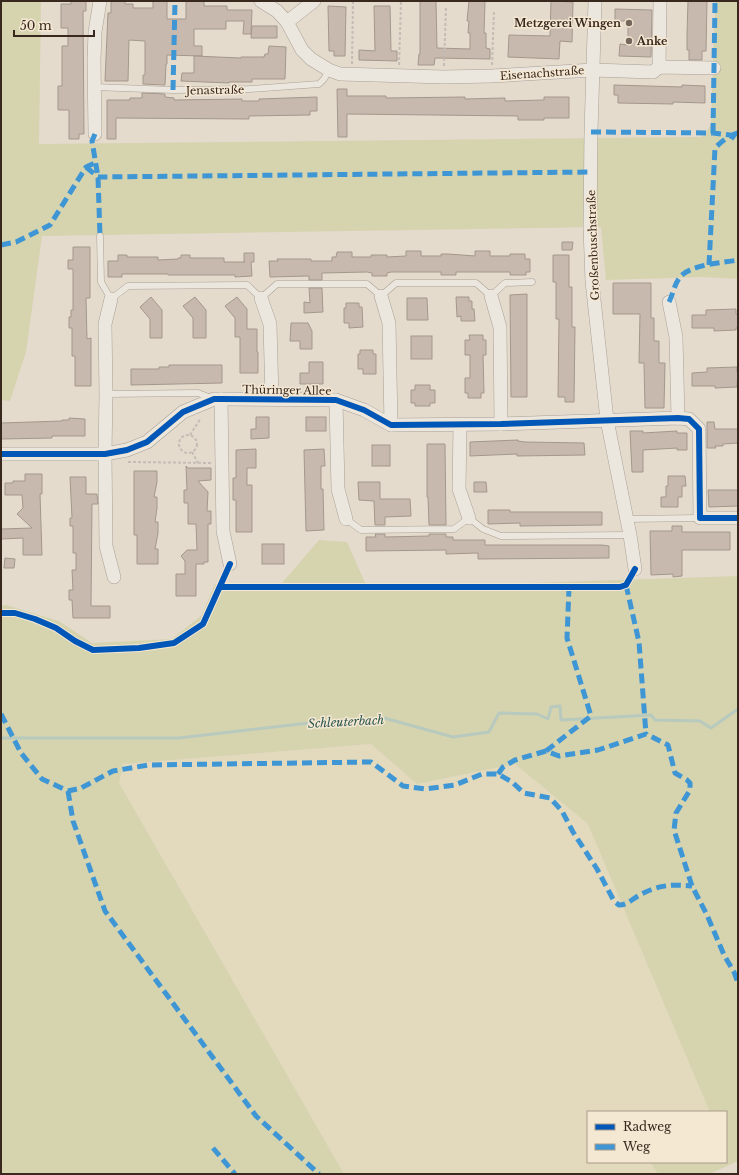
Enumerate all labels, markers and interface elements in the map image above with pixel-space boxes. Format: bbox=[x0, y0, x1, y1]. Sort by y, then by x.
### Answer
scale bar bbox=[14, 12, 94, 38]
place label: Metzgerei Wingen bbox=[514, 16, 621, 30]
text: 50 m bbox=[20, 18, 52, 33]
marker: Metzgerei Wingen bbox=[624, 18, 634, 28]
place label: Anke bbox=[636, 34, 668, 48]
marker: Anke bbox=[624, 36, 634, 46]
street label: Eisenachstraße bbox=[499, 63, 585, 83]
street label: Jenastraße bbox=[184, 82, 244, 98]
street label: Großenbuschstraße bbox=[584, 189, 602, 301]
street label: Thüringer Allee bbox=[242, 382, 332, 398]
water label: Schleuterbach bbox=[307, 712, 385, 731]
legend bbox=[587, 1111, 727, 1163]
text: Radweg bbox=[623, 1119, 672, 1134]
text: Weg bbox=[622, 1139, 651, 1154]

